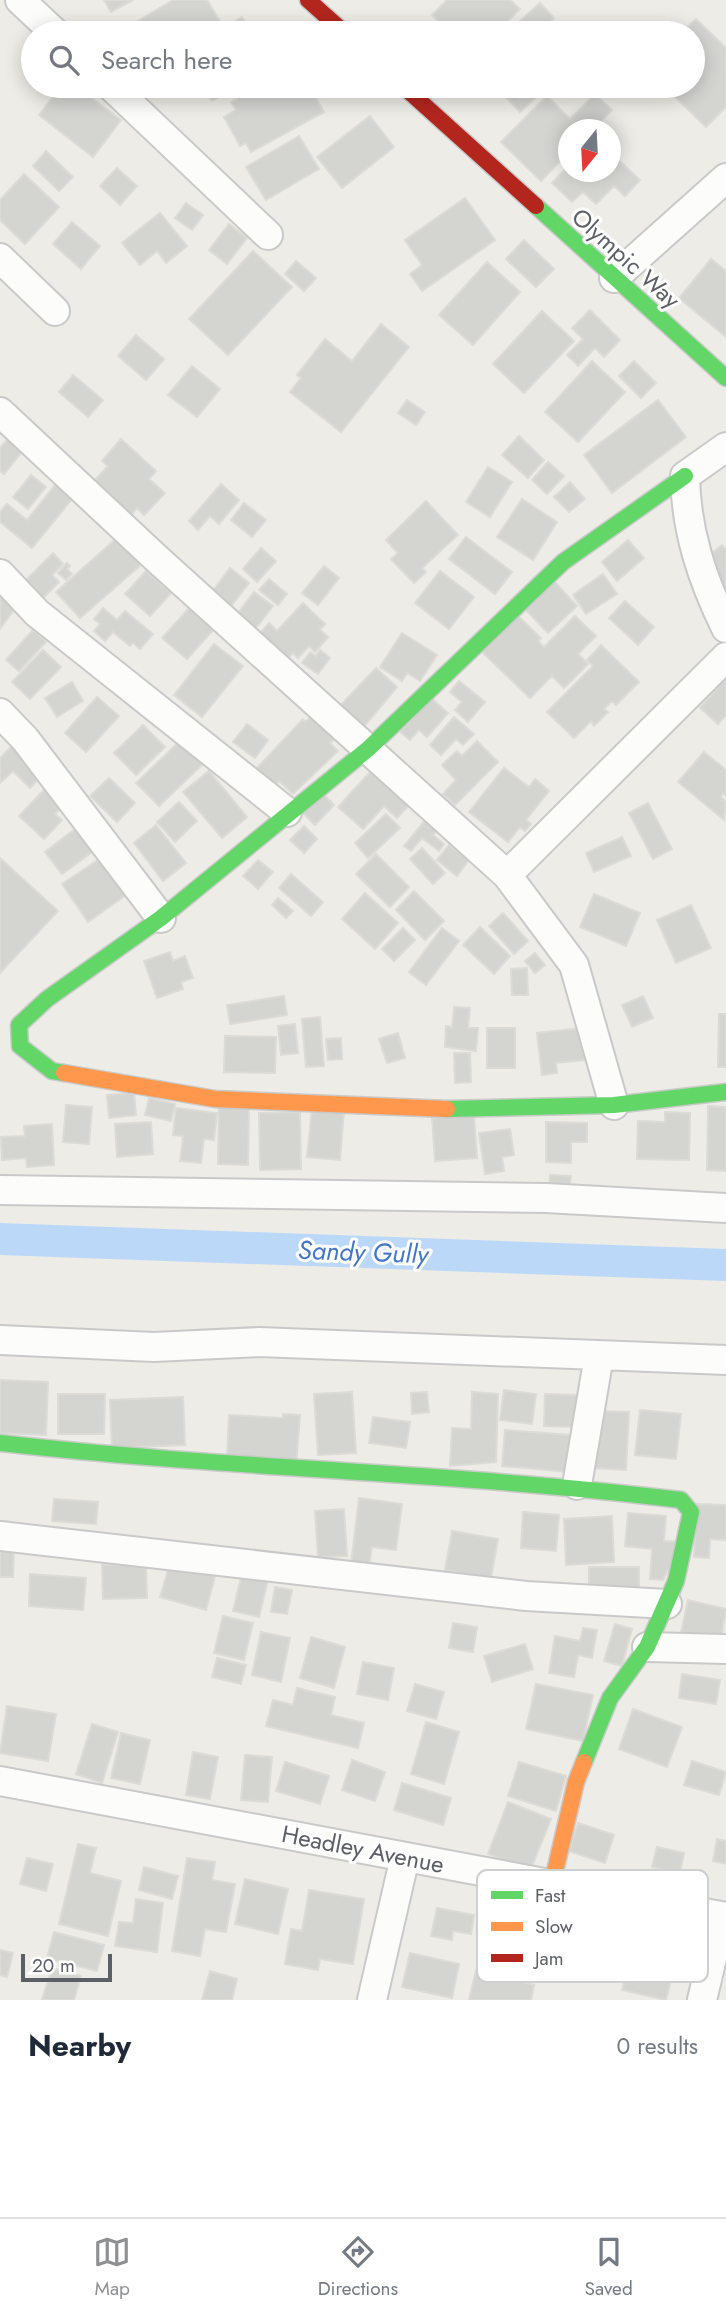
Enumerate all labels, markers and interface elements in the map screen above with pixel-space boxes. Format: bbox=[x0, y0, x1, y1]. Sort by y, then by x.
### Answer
search box bbox=[21, 21, 705, 98]
icon: search bbox=[45, 41, 83, 79]
text: Search here bbox=[101, 41, 233, 79]
north arrow bbox=[558, 119, 621, 182]
street label: Olympic Way bbox=[564, 200, 688, 317]
water label: Sandy Gully bbox=[297, 1231, 431, 1273]
street label: Headley Avenue bbox=[279, 1816, 447, 1882]
legend bbox=[477, 1870, 708, 1982]
text: Fast bbox=[535, 1882, 566, 1909]
text: Slow bbox=[535, 1913, 573, 1940]
text: Jam bbox=[532, 1945, 564, 1972]
scale bar bbox=[21, 1951, 112, 1983]
text: 20 m bbox=[32, 1952, 75, 1979]
text: Nearby bbox=[28, 2024, 131, 2067]
text: 0 results bbox=[616, 2029, 698, 2063]
tab: Map bbox=[93, 2233, 131, 2302]
tab: Directions bbox=[318, 2233, 398, 2302]
tab: Saved bbox=[585, 2233, 633, 2302]

